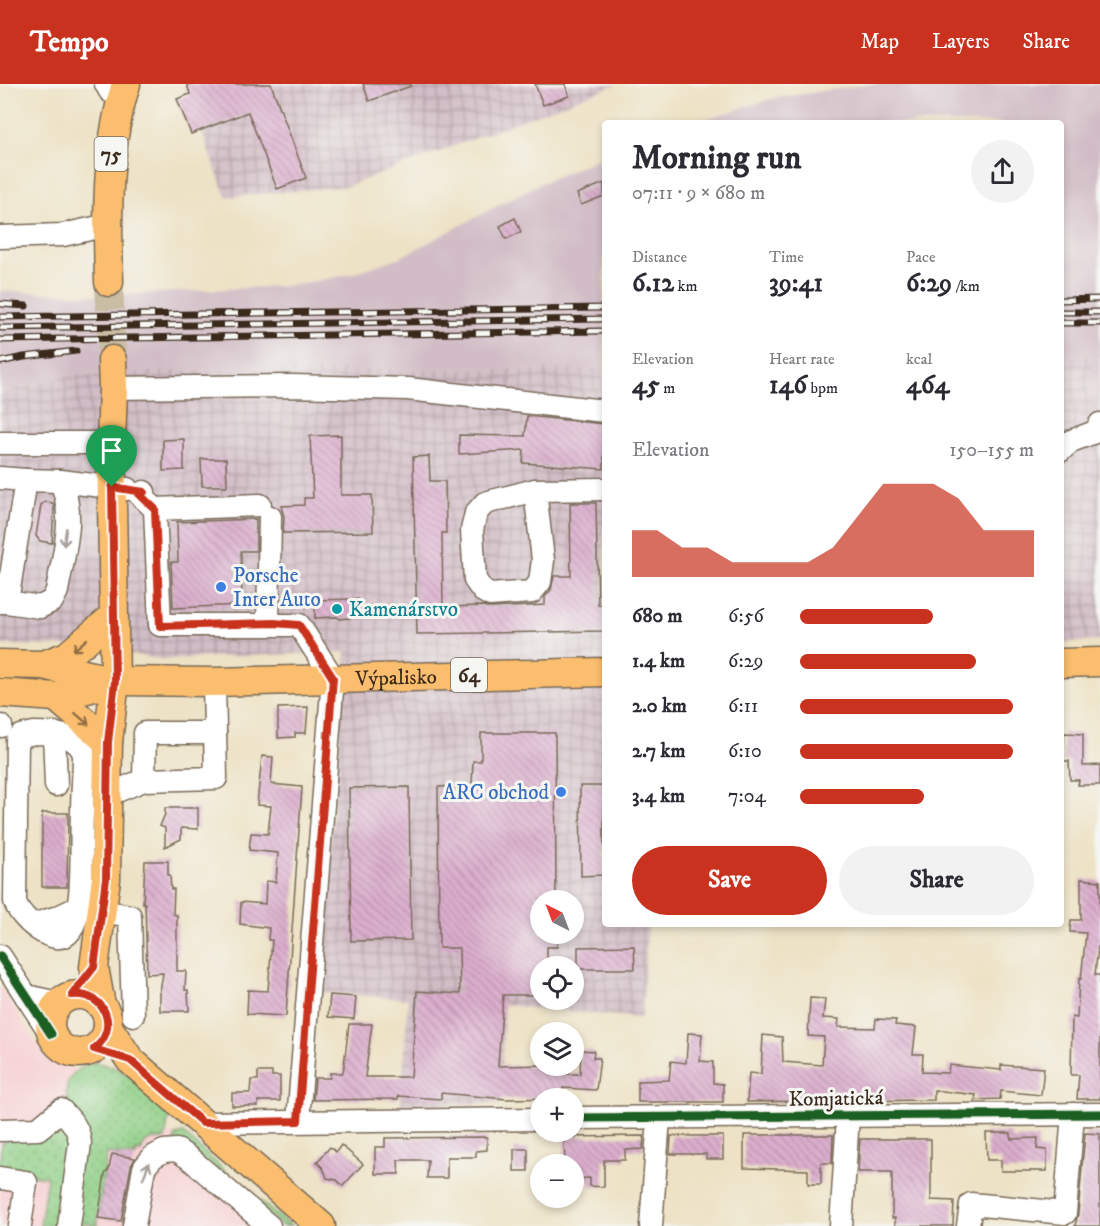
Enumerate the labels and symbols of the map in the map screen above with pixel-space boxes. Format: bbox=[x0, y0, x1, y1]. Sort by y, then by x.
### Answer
road number: 75 bbox=[94, 137, 128, 171]
pin bbox=[86, 425, 137, 487]
one-way arrow bbox=[60, 527, 71, 546]
place label: Porsche Inter Auto bbox=[233, 563, 321, 613]
marker: Porsche Inter Auto bbox=[214, 580, 228, 594]
place label: Kamenárstvo bbox=[349, 597, 458, 623]
marker: Kamenárstvo bbox=[330, 602, 344, 616]
one-way arrow bbox=[72, 639, 88, 652]
road number: 64 bbox=[451, 658, 487, 692]
street label: Výpalisko bbox=[354, 664, 437, 692]
one-way arrow bbox=[74, 712, 89, 726]
place label: ARC obchod bbox=[443, 780, 550, 806]
marker: ARC obchod bbox=[554, 785, 568, 799]
north arrow bbox=[530, 890, 584, 944]
street label: Komjatická bbox=[788, 1085, 884, 1113]
one-way arrow bbox=[141, 1163, 152, 1181]

